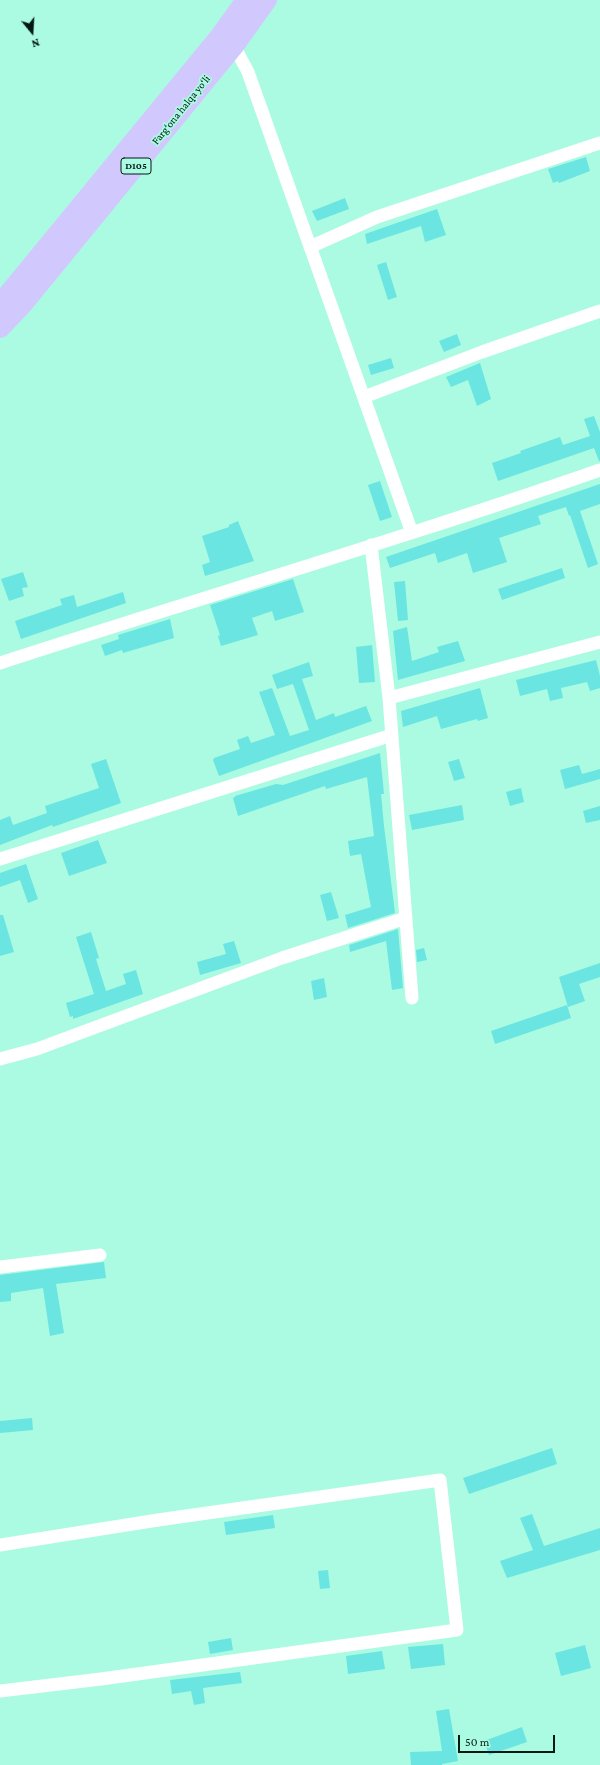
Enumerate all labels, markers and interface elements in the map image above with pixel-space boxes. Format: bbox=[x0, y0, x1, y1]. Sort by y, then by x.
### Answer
north arrow bbox=[12, 12, 52, 52]
text: N bbox=[30, 37, 41, 50]
street label: Farg‘ona halqa yo‘li bbox=[149, 73, 213, 147]
road number: D105 bbox=[121, 158, 151, 174]
scale bar bbox=[460, 1727, 557, 1753]
text: 50 m bbox=[465, 1735, 489, 1749]

